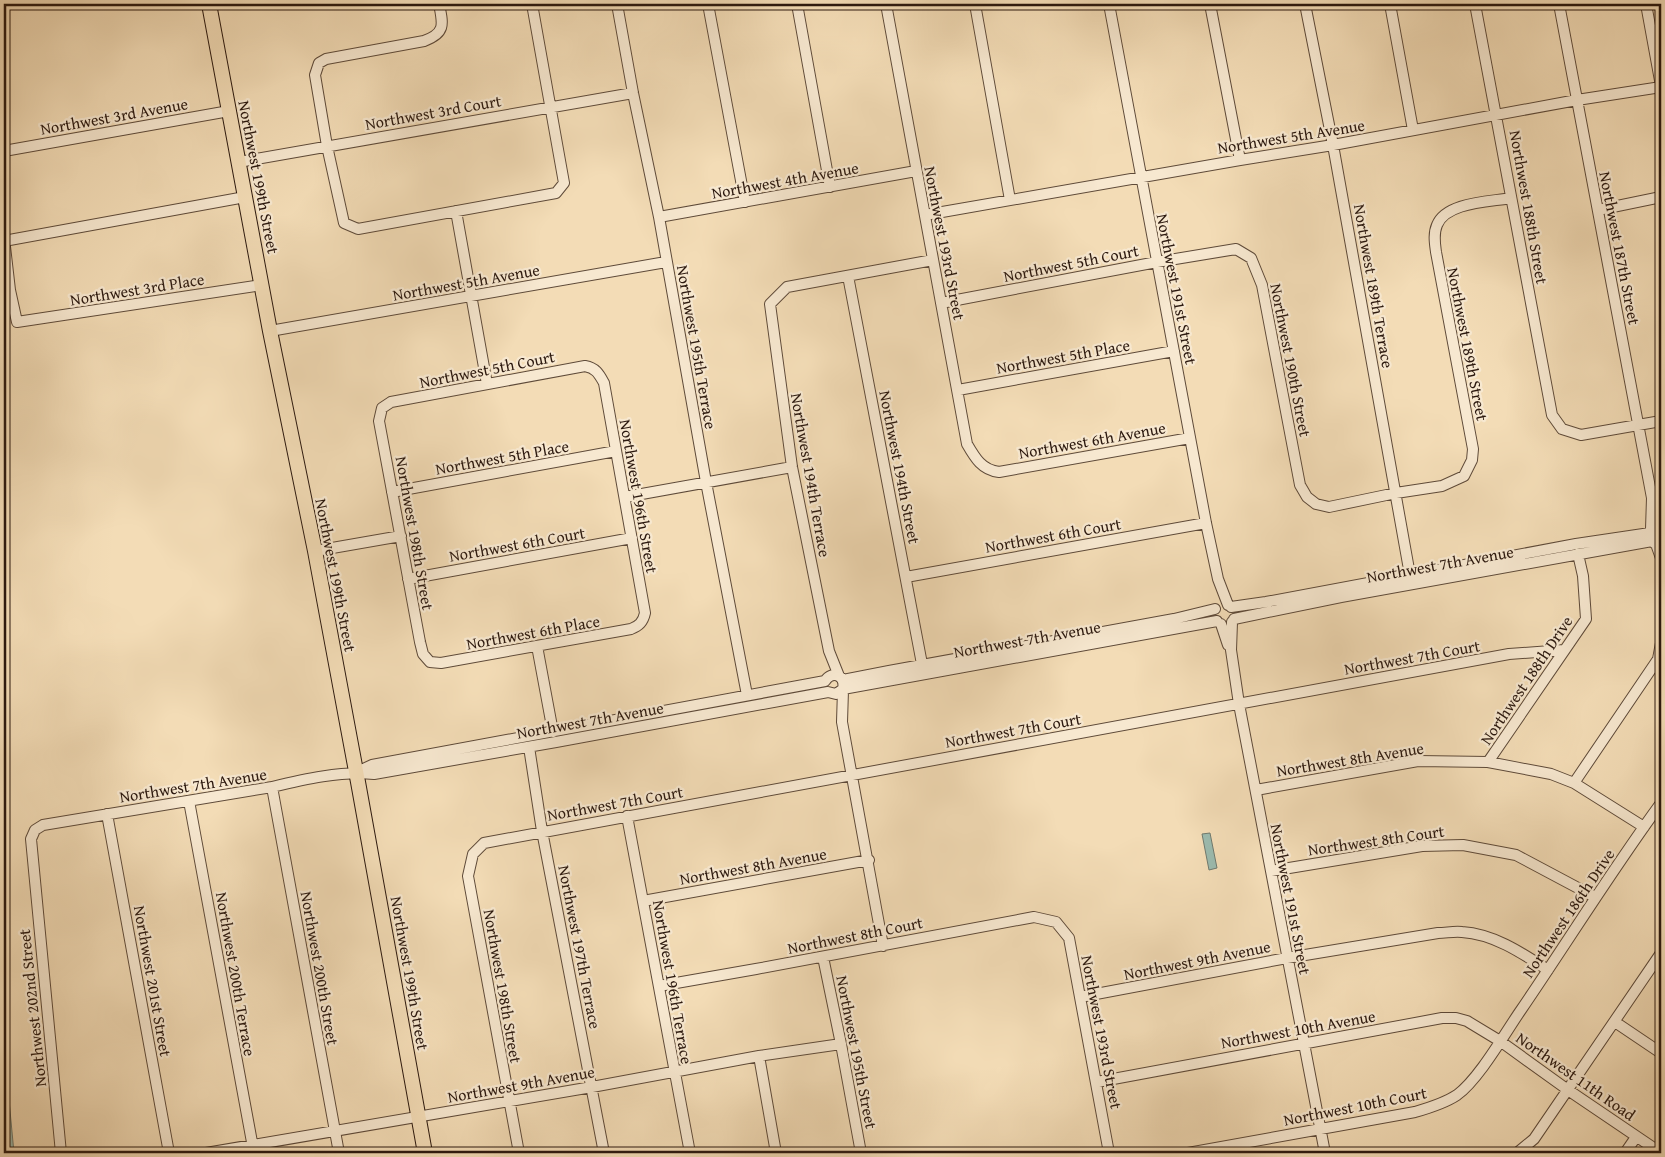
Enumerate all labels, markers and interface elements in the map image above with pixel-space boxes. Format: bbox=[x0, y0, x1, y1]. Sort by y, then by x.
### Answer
street label: Northwest 3rd Court bbox=[363, 88, 503, 136]
street label: Northwest 3rd Avenue bbox=[38, 91, 190, 141]
street label: Northwest 199th Street bbox=[232, 98, 286, 256]
street label: Northwest 5th Avenue bbox=[1216, 112, 1366, 160]
street label: Northwest 188th Street bbox=[1504, 128, 1554, 286]
street label: Northwest 4th Avenue bbox=[710, 155, 860, 205]
street label: Northwest 193rd Street bbox=[918, 164, 972, 322]
street label: Northwest 187th Street bbox=[1593, 169, 1647, 327]
street label: Northwest 189th Terrace bbox=[1348, 202, 1400, 370]
street label: Northwest 191st Street bbox=[1151, 212, 1203, 367]
street label: Northwest 5th Court bbox=[1001, 238, 1141, 288]
street label: Northwest 5th Avenue bbox=[391, 257, 541, 307]
street label: Northwest 195th Terrace bbox=[671, 263, 723, 431]
street label: Northwest 189th Street bbox=[1441, 265, 1495, 423]
street label: Northwest 3rd Place bbox=[68, 267, 206, 311]
street label: Northwest 190th Street bbox=[1264, 281, 1318, 439]
street label: Northwest 5th Place bbox=[994, 332, 1132, 380]
street label: Northwest 5th Court bbox=[417, 344, 557, 394]
street label: Northwest 194th Street bbox=[873, 388, 927, 546]
street label: Northwest 194th Terrace bbox=[785, 391, 837, 559]
street label: Northwest 6th Avenue bbox=[1017, 415, 1167, 465]
street label: Northwest 196th Street bbox=[614, 417, 664, 575]
street label: Northwest 5th Place bbox=[433, 433, 571, 481]
street label: Northwest 198th Street bbox=[390, 454, 440, 612]
street label: Northwest 199th Street bbox=[309, 496, 363, 654]
street label: Northwest 6th Court bbox=[983, 511, 1123, 559]
street label: Northwest 6th Court bbox=[447, 520, 587, 568]
street label: Northwest 7th Avenue bbox=[1365, 539, 1515, 589]
street label: Northwest 6th Place bbox=[464, 608, 602, 656]
street label: Northwest 188th Drive bbox=[1474, 611, 1578, 749]
street label: Northwest 7th Avenue bbox=[952, 614, 1102, 664]
street label: Northwest 7th Court bbox=[1342, 633, 1482, 681]
street label: Northwest 7th Avenue bbox=[515, 695, 665, 745]
street label: Northwest 7th Court bbox=[943, 706, 1083, 754]
street label: Northwest 8th Avenue bbox=[1275, 735, 1425, 783]
street label: Northwest 7th Avenue bbox=[118, 761, 268, 809]
street label: Northwest 7th Court bbox=[545, 779, 685, 827]
street label: Northwest 8th Court bbox=[1306, 818, 1446, 861]
street label: Northwest 191st Street bbox=[1265, 822, 1317, 977]
street label: Northwest 8th Avenue bbox=[678, 841, 828, 891]
street label: Northwest 186th Drive bbox=[1516, 844, 1620, 982]
street label: Northwest 197th Terrace bbox=[552, 863, 608, 1031]
street label: Northwest 200th Street bbox=[295, 889, 345, 1047]
street label: Northwest 200th Terrace bbox=[210, 890, 262, 1058]
street label: Northwest 199th Street bbox=[385, 894, 435, 1052]
street label: Northwest 196th Terrace bbox=[647, 898, 699, 1066]
street label: Northwest 201st Street bbox=[128, 904, 178, 1059]
street label: Northwest 198th Street bbox=[478, 907, 528, 1065]
street label: Northwest 8th Court bbox=[785, 910, 925, 960]
street label: Northwest 202nd Street bbox=[12, 928, 52, 1088]
street label: Northwest 9th Avenue bbox=[1122, 934, 1272, 986]
street label: Northwest 193rd Street bbox=[1075, 953, 1129, 1111]
street label: Northwest 195th Street bbox=[830, 973, 884, 1131]
street label: Northwest 10th Avenue bbox=[1219, 1004, 1377, 1054]
street label: Northwest 11th Road bbox=[1511, 1026, 1641, 1127]
street label: Northwest 9th Avenue bbox=[446, 1059, 596, 1109]
street label: Northwest 10th Court bbox=[1281, 1080, 1429, 1132]

